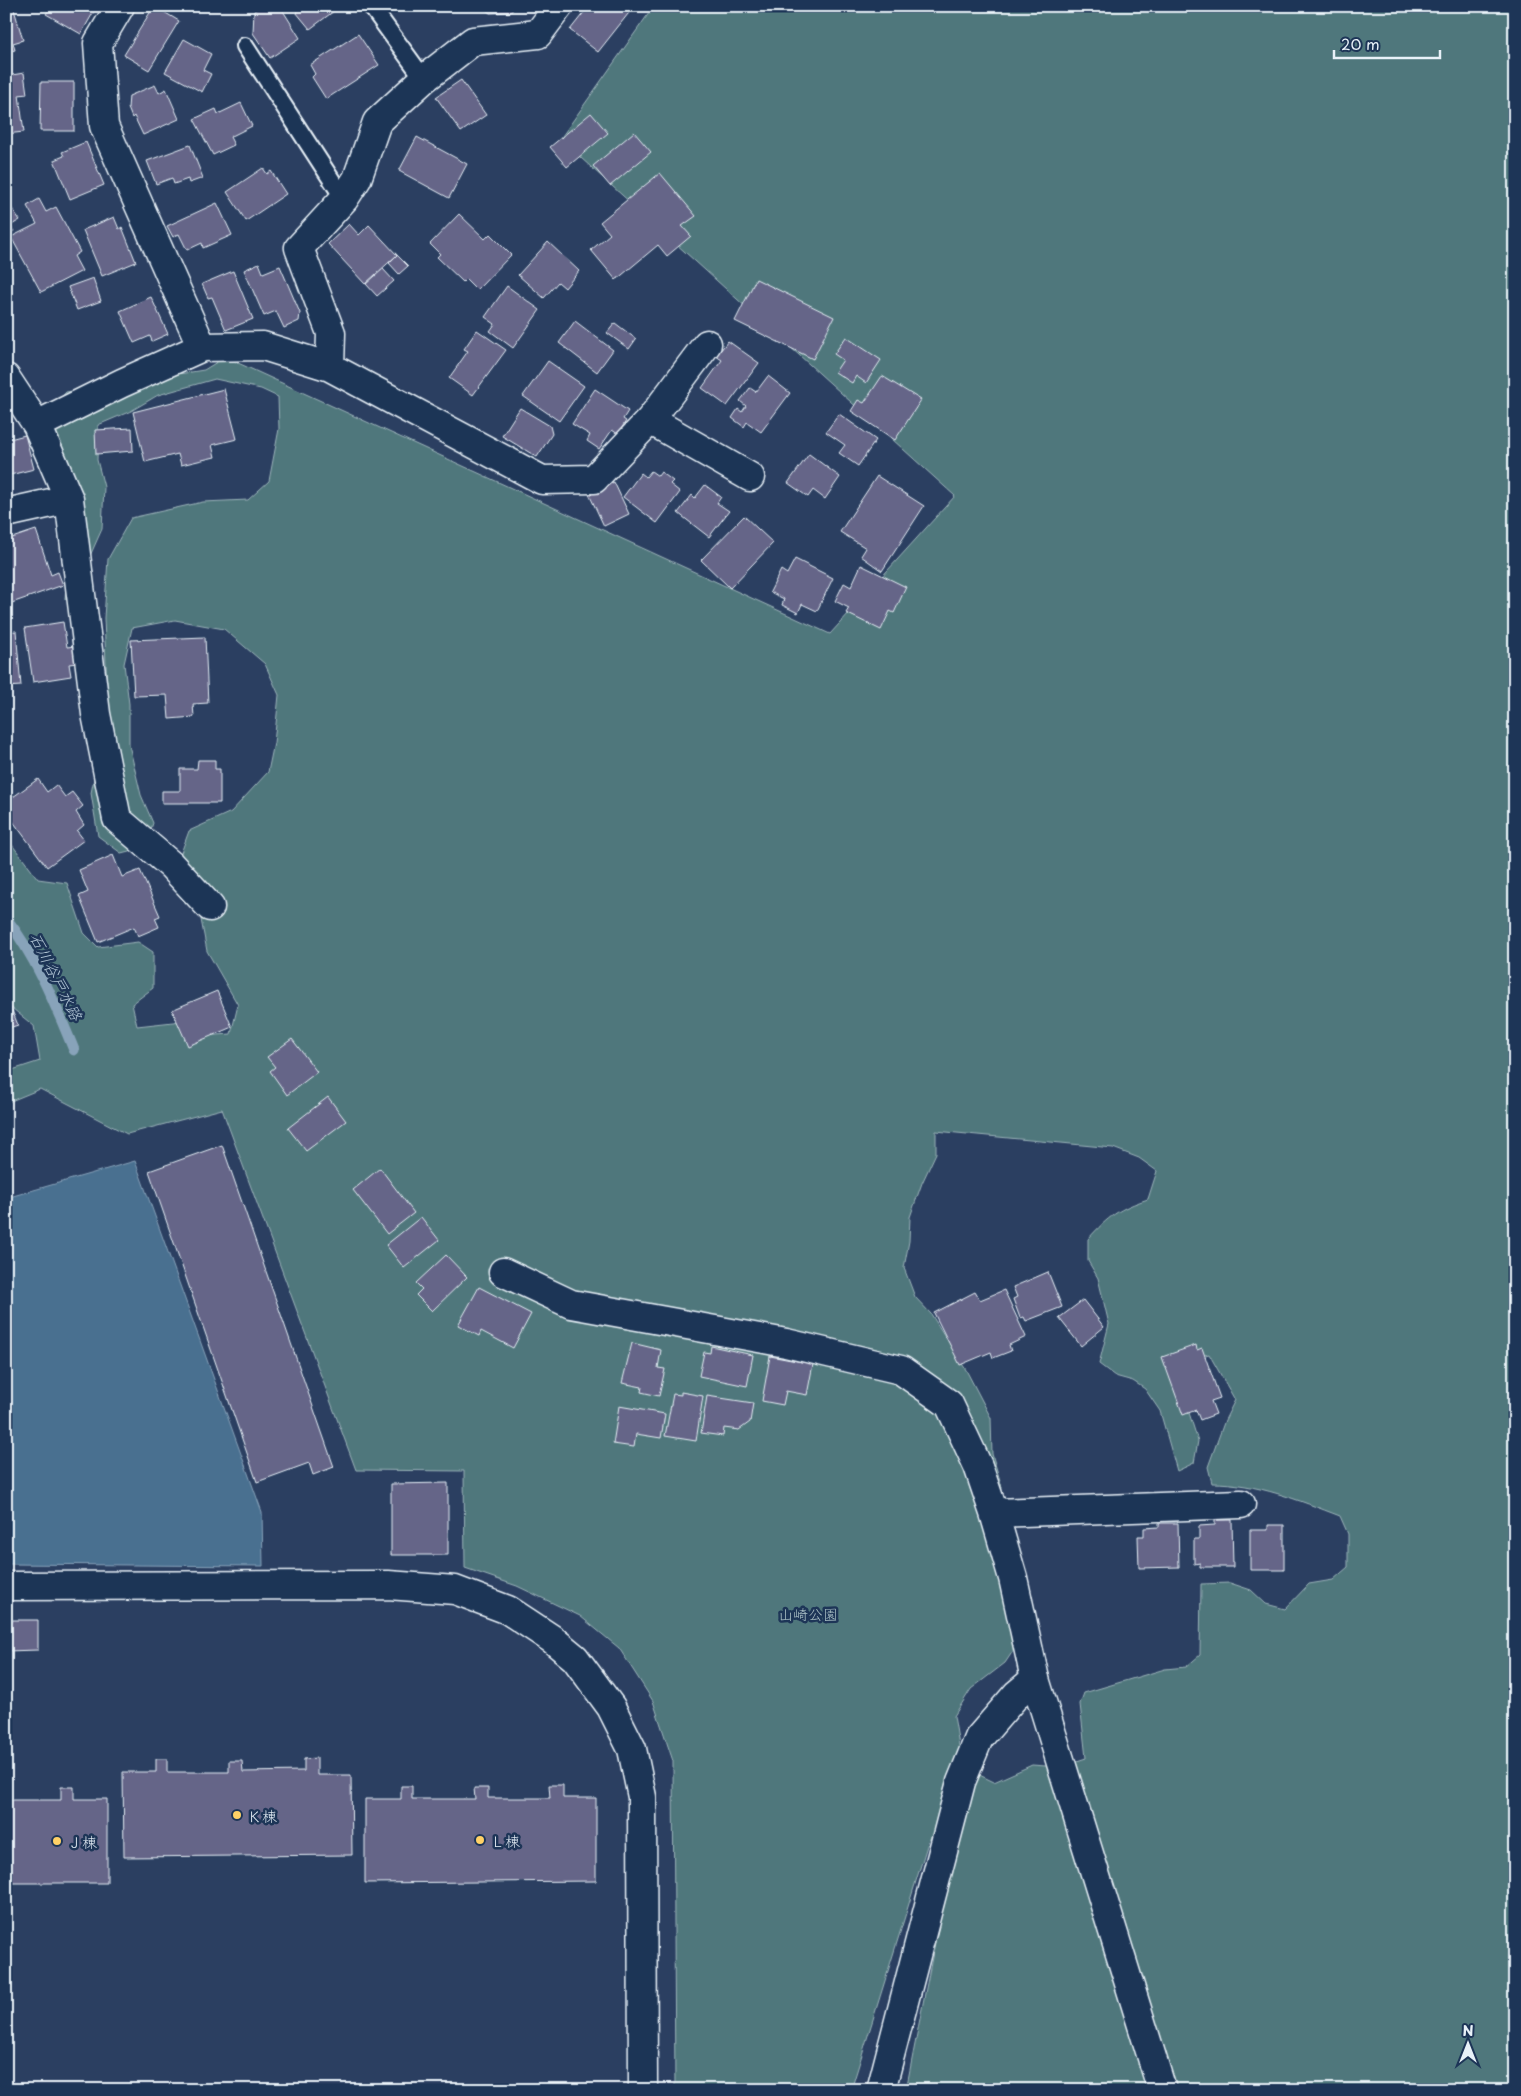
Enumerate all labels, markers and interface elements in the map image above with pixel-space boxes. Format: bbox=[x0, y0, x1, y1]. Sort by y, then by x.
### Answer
scale bar bbox=[1334, 28, 1440, 60]
text: 20 m bbox=[1341, 32, 1380, 55]
water label: 石川谷戸水路 bbox=[25, 928, 90, 1025]
park label: 山崎公園 bbox=[778, 1602, 838, 1625]
place label: Ｋ棟 bbox=[247, 1804, 277, 1827]
marker: Ｋ棟 bbox=[231, 1809, 243, 1821]
place label: Ｌ棟 bbox=[490, 1829, 520, 1852]
place label: Ｊ棟 bbox=[67, 1830, 97, 1853]
marker: Ｌ棟 bbox=[474, 1834, 486, 1846]
marker: Ｊ棟 bbox=[51, 1835, 63, 1847]
north arrow bbox=[1444, 2018, 1494, 2068]
text: N bbox=[1462, 2020, 1474, 2041]

